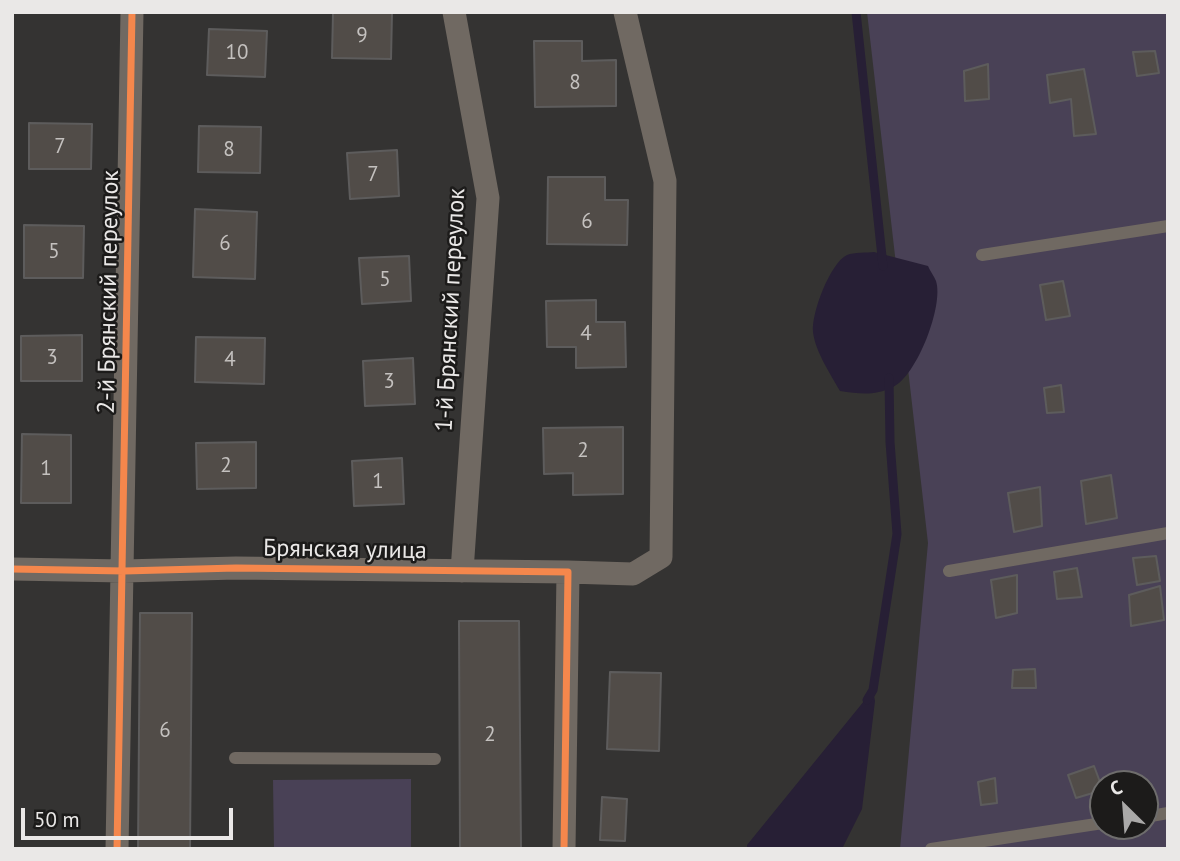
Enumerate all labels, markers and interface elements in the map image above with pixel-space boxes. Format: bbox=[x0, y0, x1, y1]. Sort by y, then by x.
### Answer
house number: 9 bbox=[356, 23, 368, 49]
house number: 10 bbox=[226, 40, 248, 66]
house number: 8 bbox=[569, 70, 581, 96]
house number: 7 bbox=[54, 134, 66, 160]
house number: 8 bbox=[223, 137, 235, 163]
house number: 7 bbox=[367, 162, 379, 188]
street label: 2-й Брянский переулок bbox=[92, 170, 126, 414]
street label: 1-й Брянский переулок bbox=[430, 188, 472, 432]
house number: 6 bbox=[581, 209, 593, 235]
house number: 6 bbox=[219, 231, 231, 257]
house number: 5 bbox=[48, 239, 60, 265]
house number: 5 bbox=[379, 267, 391, 293]
house number: 4 bbox=[580, 321, 592, 347]
house number: 3 bbox=[46, 345, 58, 371]
house number: 4 bbox=[224, 347, 236, 373]
house number: 3 bbox=[383, 369, 395, 395]
house number: 2 bbox=[577, 438, 589, 464]
house number: 2 bbox=[220, 453, 232, 479]
house number: 1 bbox=[40, 456, 52, 482]
house number: 1 bbox=[372, 469, 384, 495]
street label: Брянская улица bbox=[263, 534, 427, 566]
house number: 6 bbox=[159, 718, 171, 744]
house number: 2 bbox=[484, 722, 496, 748]
north arrow bbox=[1089, 770, 1159, 840]
text: С bbox=[1106, 775, 1126, 801]
scale bar bbox=[24, 794, 236, 838]
text: 50 m bbox=[34, 806, 80, 833]

